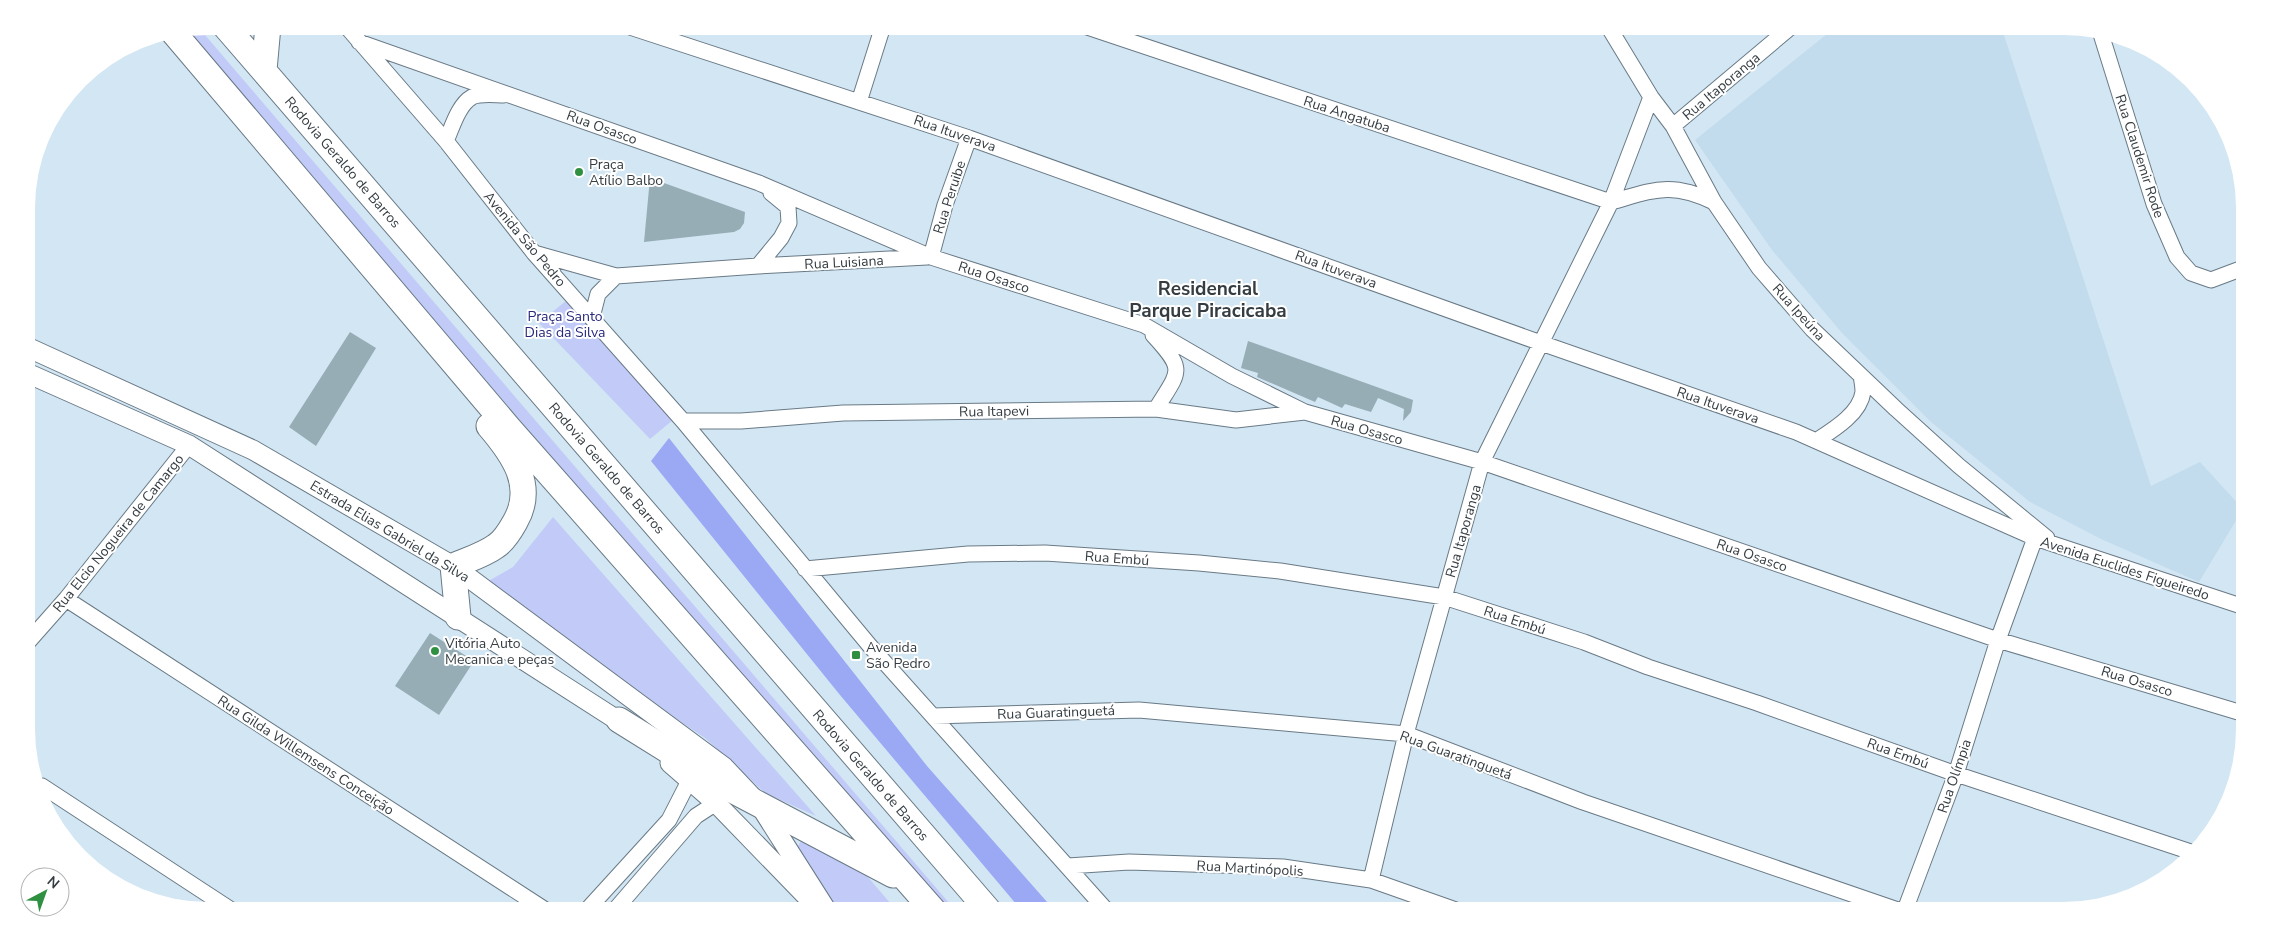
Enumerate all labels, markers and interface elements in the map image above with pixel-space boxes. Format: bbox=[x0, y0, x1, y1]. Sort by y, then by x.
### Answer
street label: Rua Itaporanga bbox=[1678, 48, 1764, 125]
street label: Rua Angatuba bbox=[1301, 91, 1393, 137]
street label: Rua Claudemir Rode bbox=[2111, 92, 2169, 221]
street label: Rodovia Geraldo de Barros bbox=[280, 93, 405, 232]
street label: Rua Osasco bbox=[564, 106, 640, 149]
street label: Rua Ituverava bbox=[911, 111, 999, 156]
place label: Praça Atílio Balbo bbox=[589, 155, 663, 190]
street label: Rua Peruibe bbox=[929, 158, 970, 236]
marker: Praça Atílio Balbo bbox=[573, 166, 585, 178]
street label: Avenida São Pedro bbox=[479, 188, 570, 291]
street label: Rua Ituverava bbox=[1292, 246, 1379, 293]
street label: Rua Luisiana bbox=[804, 251, 884, 274]
street label: Rua Osasco bbox=[956, 257, 1032, 298]
district label: Residencial Parque Piracicaba bbox=[1129, 276, 1287, 324]
street label: Rua Ipeúna bbox=[1768, 280, 1829, 345]
park label: Praça Santo Dias da Silva bbox=[525, 307, 605, 342]
street label: Rua Ituverava bbox=[1674, 383, 1762, 428]
street label: Rodovia Geraldo de Barros bbox=[544, 399, 669, 538]
street label: Rua Itapevi bbox=[959, 401, 1029, 422]
street label: Rua Osasco bbox=[1329, 411, 1405, 450]
street label: Rua Elcio Nogueira de Camargo bbox=[49, 450, 188, 616]
street label: Estrada Elias Gabriel da Silva bbox=[306, 476, 473, 587]
street label: Rua Itaporanga bbox=[1441, 482, 1486, 580]
street label: Avenida Euclides Figueiredo bbox=[2038, 532, 2212, 605]
street label: Rua Osasco bbox=[1714, 534, 1790, 577]
street label: Rua Embú bbox=[1084, 547, 1150, 570]
street label: Rua Embú bbox=[1481, 601, 1548, 639]
place label: Vitória Auto Mecanica e peças bbox=[444, 634, 554, 669]
place label: Avenida São Pedro bbox=[866, 638, 930, 673]
marker: Vitória Auto Mecanica e peças bbox=[429, 645, 441, 657]
marker: Avenida São Pedro bbox=[850, 649, 862, 661]
street label: Rua Osasco bbox=[2099, 662, 2175, 701]
street label: Rua Gilda Willemsens Conceição bbox=[214, 691, 398, 820]
street label: Rua Guaratinguetá bbox=[997, 701, 1115, 724]
street label: Rodovia Geraldo de Barros bbox=[808, 706, 933, 845]
street label: Rua Guaratinguetá bbox=[1397, 726, 1515, 785]
street label: Rua Embú bbox=[1864, 734, 1931, 773]
street label: Rua Olímpia bbox=[1933, 737, 1976, 816]
street label: Rua Martinópolis bbox=[1196, 856, 1304, 881]
north arrow bbox=[20, 867, 70, 917]
text: N bbox=[43, 872, 63, 893]

